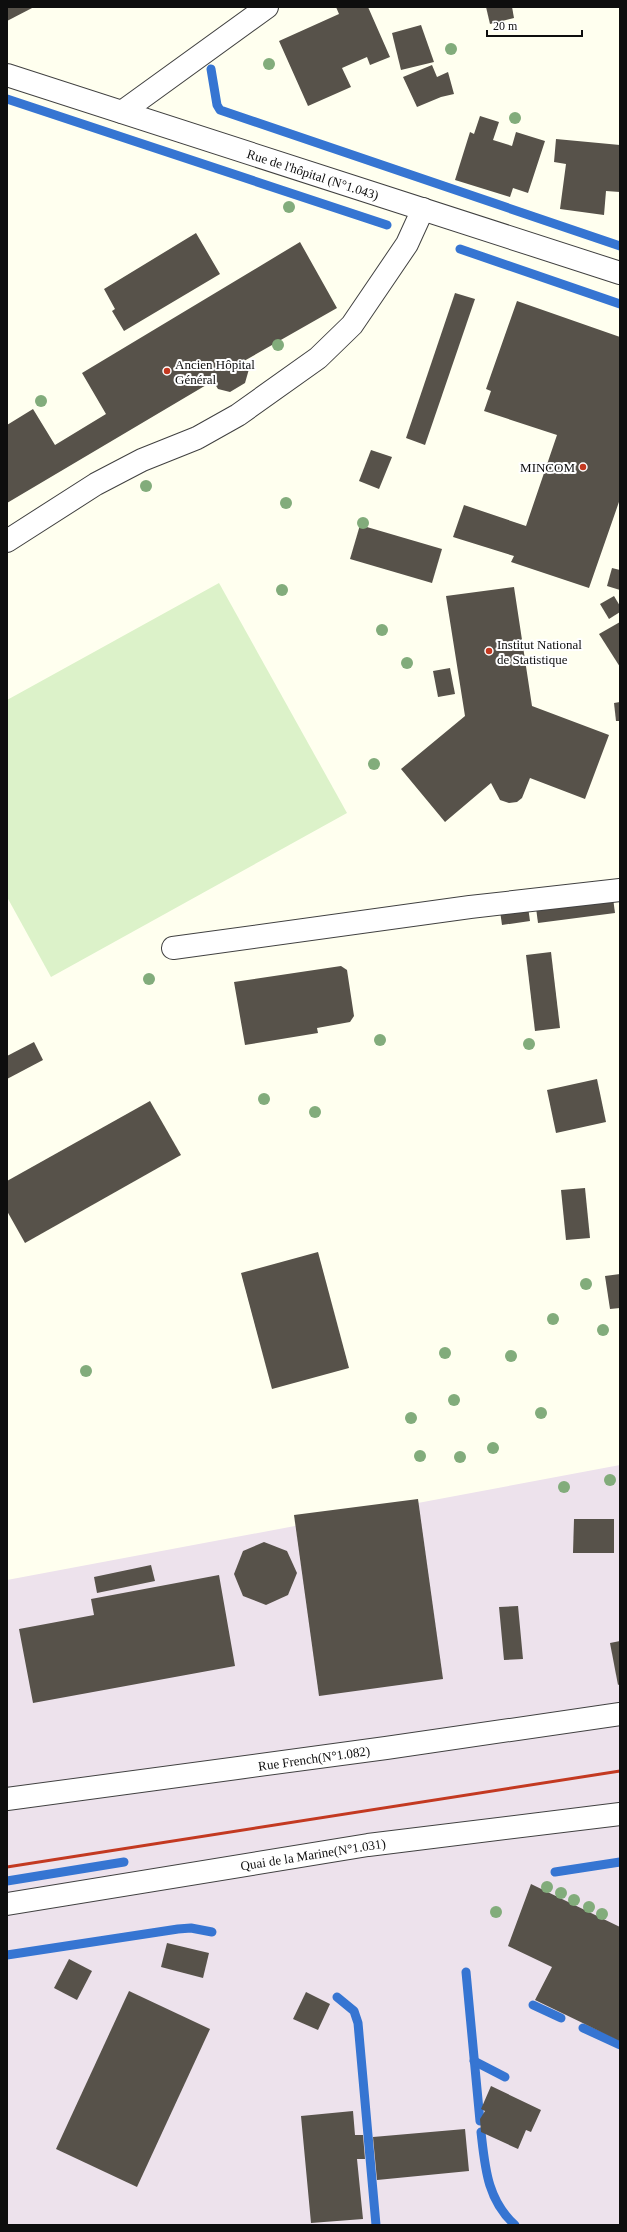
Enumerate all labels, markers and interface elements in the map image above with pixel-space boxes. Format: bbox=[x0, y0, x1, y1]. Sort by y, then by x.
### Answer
scale bar bbox=[487, 12, 582, 38]
text: 20 m bbox=[493, 19, 518, 33]
street label: Rue de l'hôpital (N°1.043) bbox=[245, 146, 381, 203]
place label: Ancien Hôpital Général bbox=[175, 357, 255, 387]
marker: Ancien Hôpital Général bbox=[162, 366, 172, 376]
place label: MINCOM bbox=[520, 460, 575, 475]
marker: MINCOM bbox=[578, 462, 588, 472]
place label: Institut National de Statistique bbox=[497, 637, 582, 667]
marker: Institut National de Statistique bbox=[484, 646, 494, 656]
street label: Rue French(N°1.082) bbox=[257, 1743, 371, 1774]
street label: Quai de la Marine(N°1.031) bbox=[239, 1836, 387, 1873]

